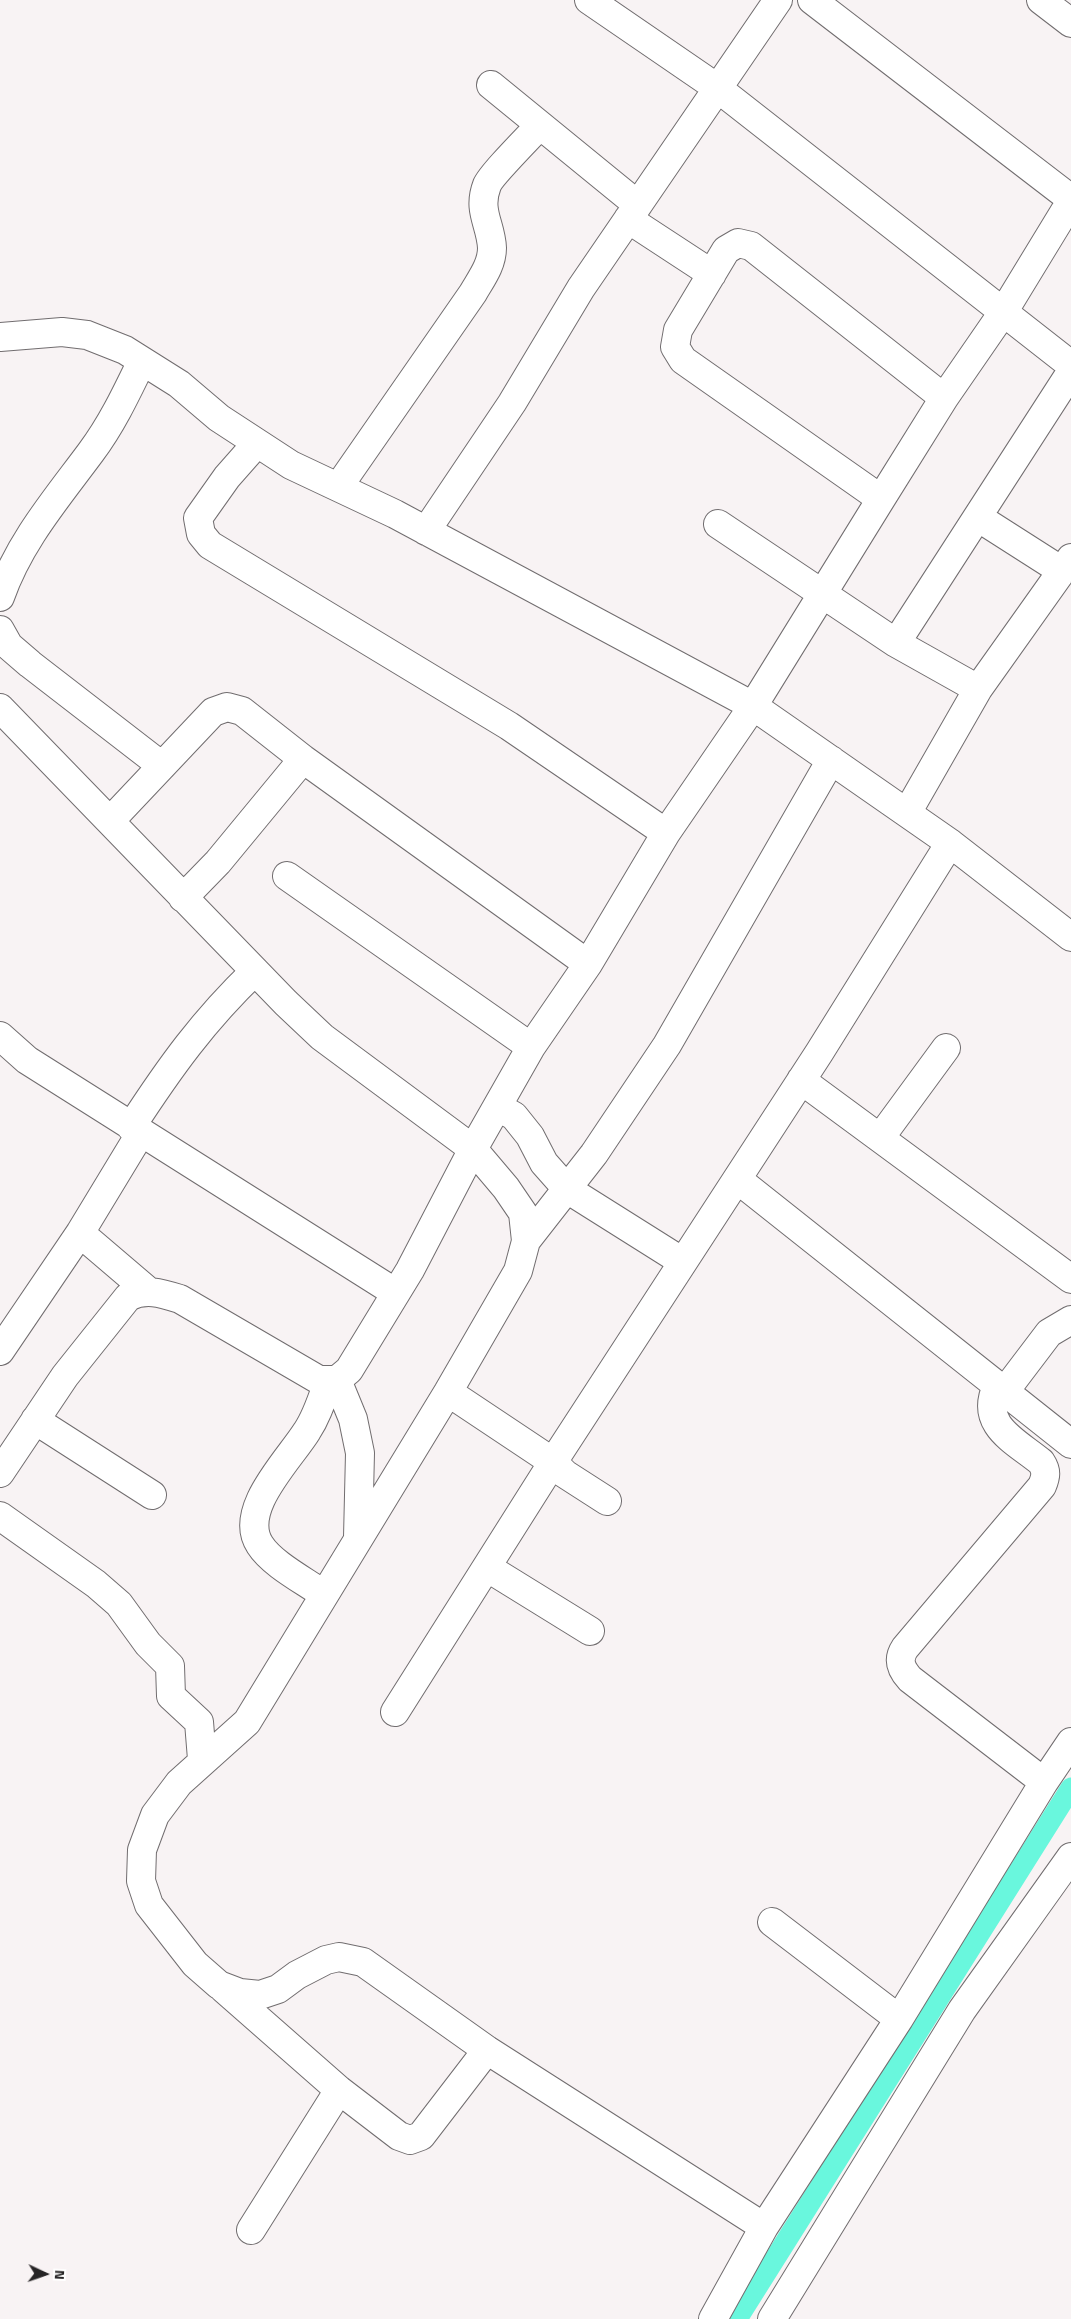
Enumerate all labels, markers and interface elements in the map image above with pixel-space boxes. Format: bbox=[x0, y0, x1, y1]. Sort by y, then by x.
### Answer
north arrow bbox=[20, 2249, 70, 2299]
text: N bbox=[50, 2269, 71, 2280]

